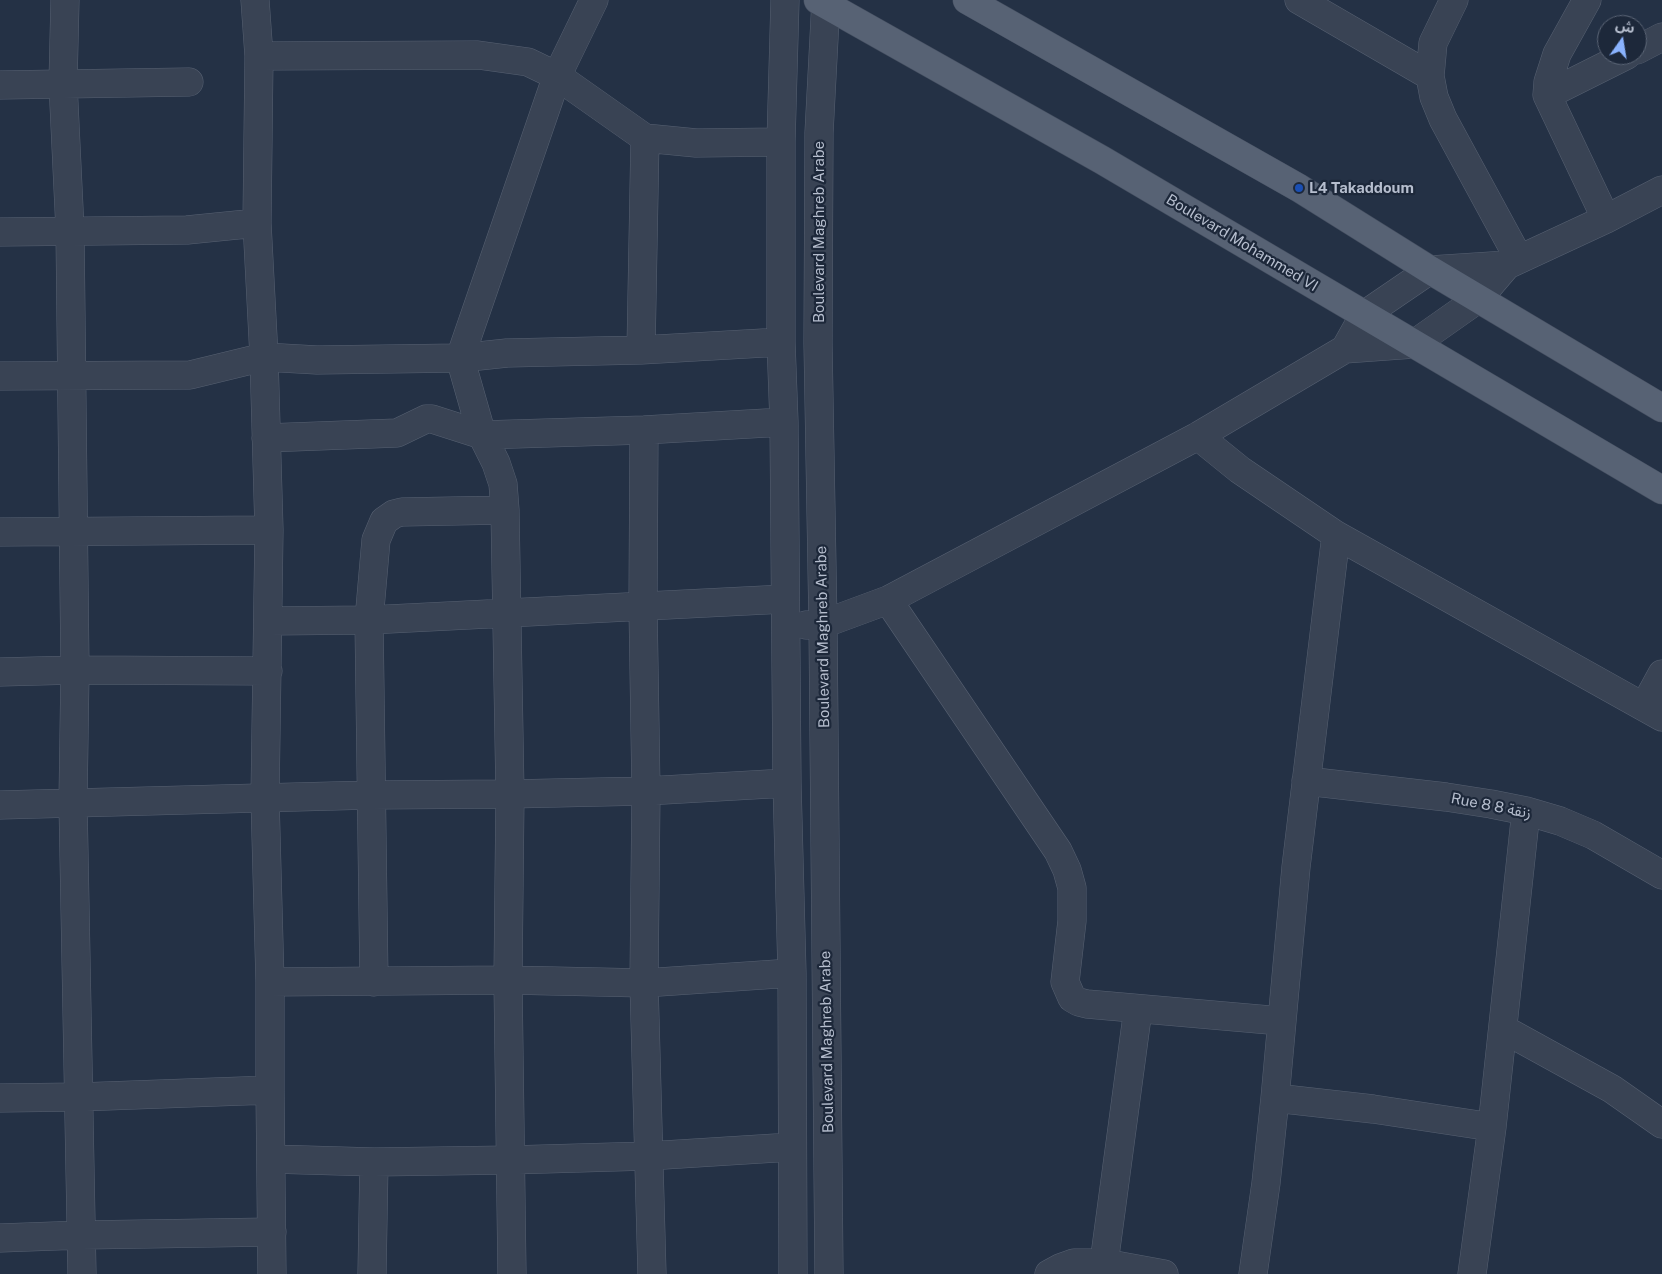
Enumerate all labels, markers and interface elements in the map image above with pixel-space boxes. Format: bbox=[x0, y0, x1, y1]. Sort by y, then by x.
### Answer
north arrow bbox=[1597, 15, 1647, 65]
text: ش bbox=[1614, 16, 1636, 36]
street label: Boulevard Maghreb Arabe bbox=[810, 141, 828, 323]
place label: L4 Takaddoum bbox=[1309, 179, 1414, 197]
marker: L4 Takaddoum bbox=[1293, 182, 1305, 194]
street label: Boulevard Mohammed VI bbox=[1163, 191, 1321, 295]
street label: Boulevard Maghreb Arabe bbox=[812, 546, 834, 728]
street label: Rue 8 8 زنقة bbox=[1449, 789, 1533, 823]
street label: Boulevard Maghreb Arabe bbox=[816, 951, 838, 1133]

